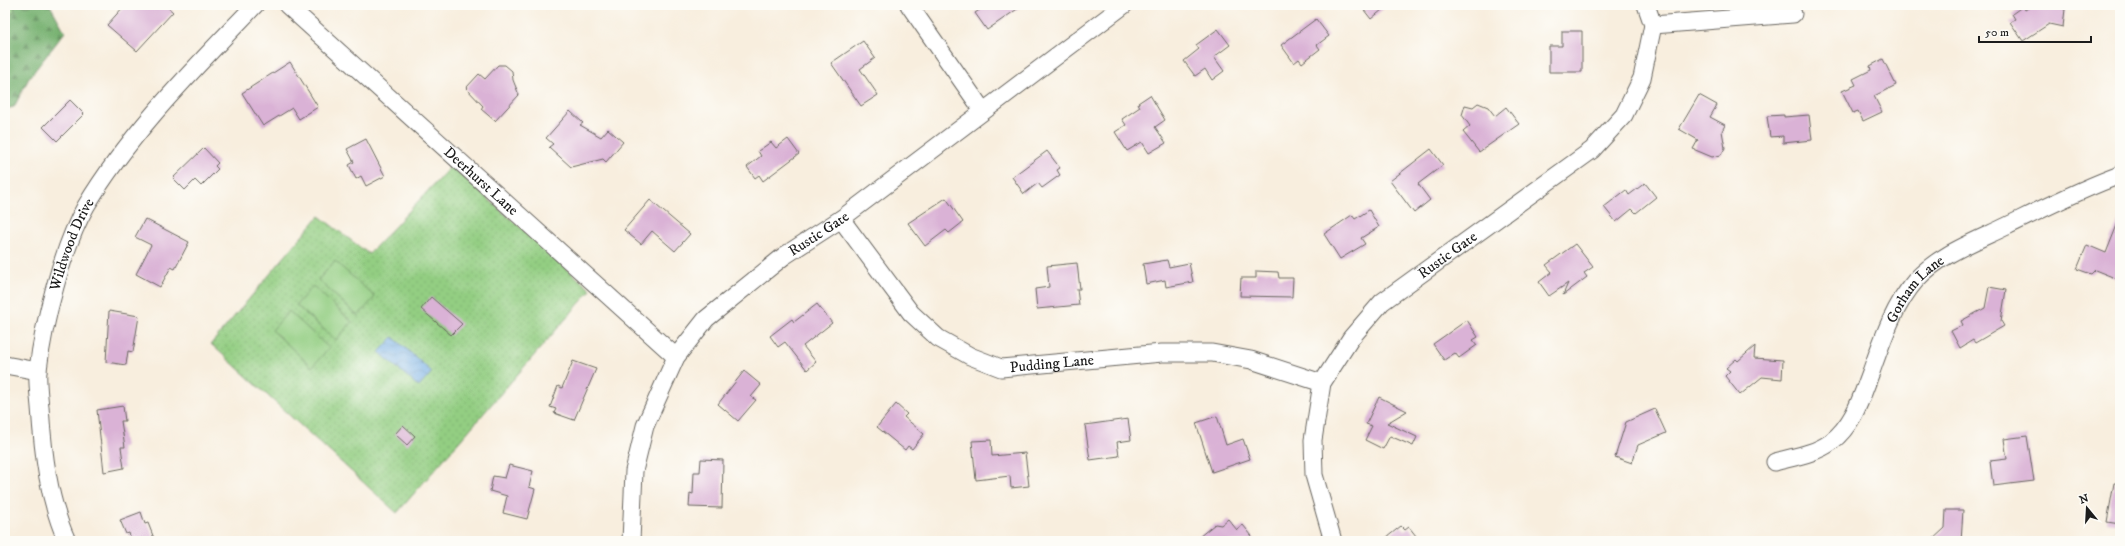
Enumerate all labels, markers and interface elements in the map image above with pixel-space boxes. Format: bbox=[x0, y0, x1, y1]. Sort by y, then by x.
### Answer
scale bar bbox=[1979, 18, 2091, 44]
text: 50 m bbox=[1985, 25, 2009, 40]
street label: Deerhurst Lane bbox=[440, 143, 522, 220]
street label: Wildwood Drive bbox=[45, 195, 99, 294]
street label: Rustic Gate bbox=[785, 207, 853, 261]
street label: Rustic Gate bbox=[1414, 227, 1481, 283]
street label: Gorham Lane bbox=[1882, 251, 1948, 326]
street label: Pudding Lane bbox=[1009, 350, 1095, 377]
north arrow bbox=[2067, 488, 2107, 528]
text: N bbox=[2078, 491, 2091, 507]

